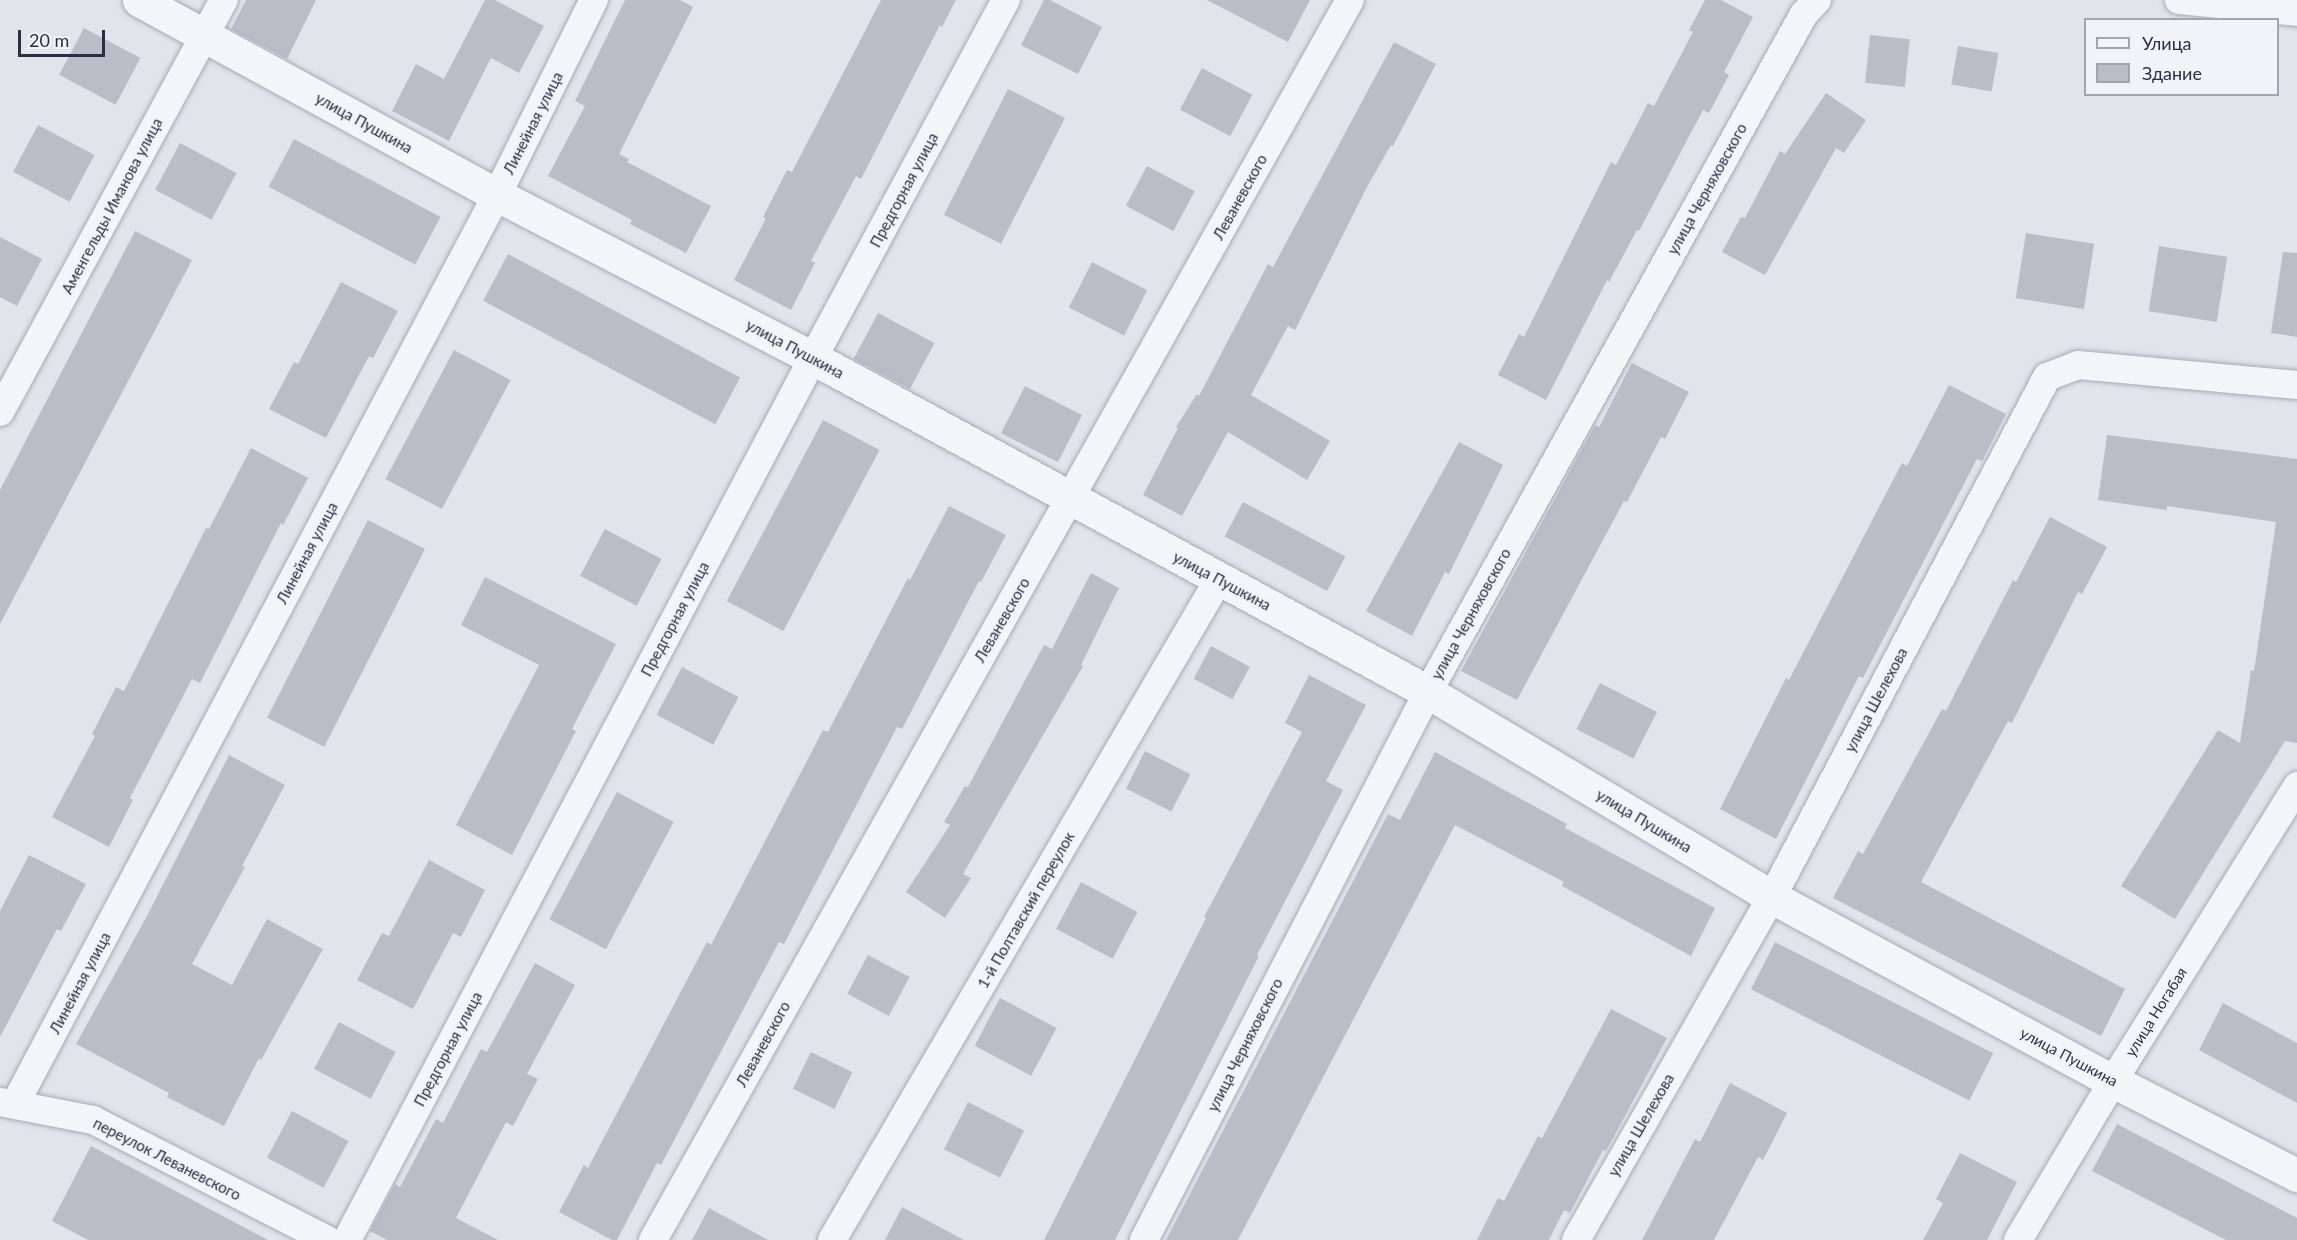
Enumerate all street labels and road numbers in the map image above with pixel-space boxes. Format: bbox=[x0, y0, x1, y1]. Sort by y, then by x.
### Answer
street label: Линейная улица bbox=[499, 69, 567, 177]
street label: улица Пушкина bbox=[312, 89, 416, 157]
street label: Аменгельды Иманова улица bbox=[58, 115, 166, 297]
street label: улица Черняховского bbox=[1663, 120, 1751, 258]
street label: Предгорная улица bbox=[866, 130, 942, 250]
street label: Леваневского bbox=[1209, 151, 1271, 243]
street label: улица Пушкина bbox=[743, 316, 847, 382]
street label: Линейная улица bbox=[273, 499, 341, 607]
street label: улица Черняховского bbox=[1427, 545, 1515, 683]
street label: улица Пушкина bbox=[1170, 548, 1274, 614]
street label: Предгорная улица bbox=[637, 559, 713, 679]
street label: Леваневского bbox=[971, 574, 1033, 666]
street label: улица Шелехова bbox=[1841, 645, 1911, 755]
street label: улица Пушкина bbox=[1593, 785, 1695, 857]
street label: 1-й Полтавский переулок bbox=[974, 829, 1078, 991]
street label: Линейная улица bbox=[46, 929, 114, 1037]
street label: улица Ногабая bbox=[2121, 964, 2191, 1060]
street label: улица Черняховского bbox=[1204, 975, 1286, 1115]
street label: Предгорная улица bbox=[410, 989, 486, 1109]
street label: Леваневского bbox=[732, 998, 794, 1090]
street label: улица Пушкина bbox=[2017, 1024, 2121, 1090]
street label: улица Шелехова bbox=[1604, 1070, 1678, 1180]
street label: переулок Леваневского bbox=[90, 1114, 244, 1204]

